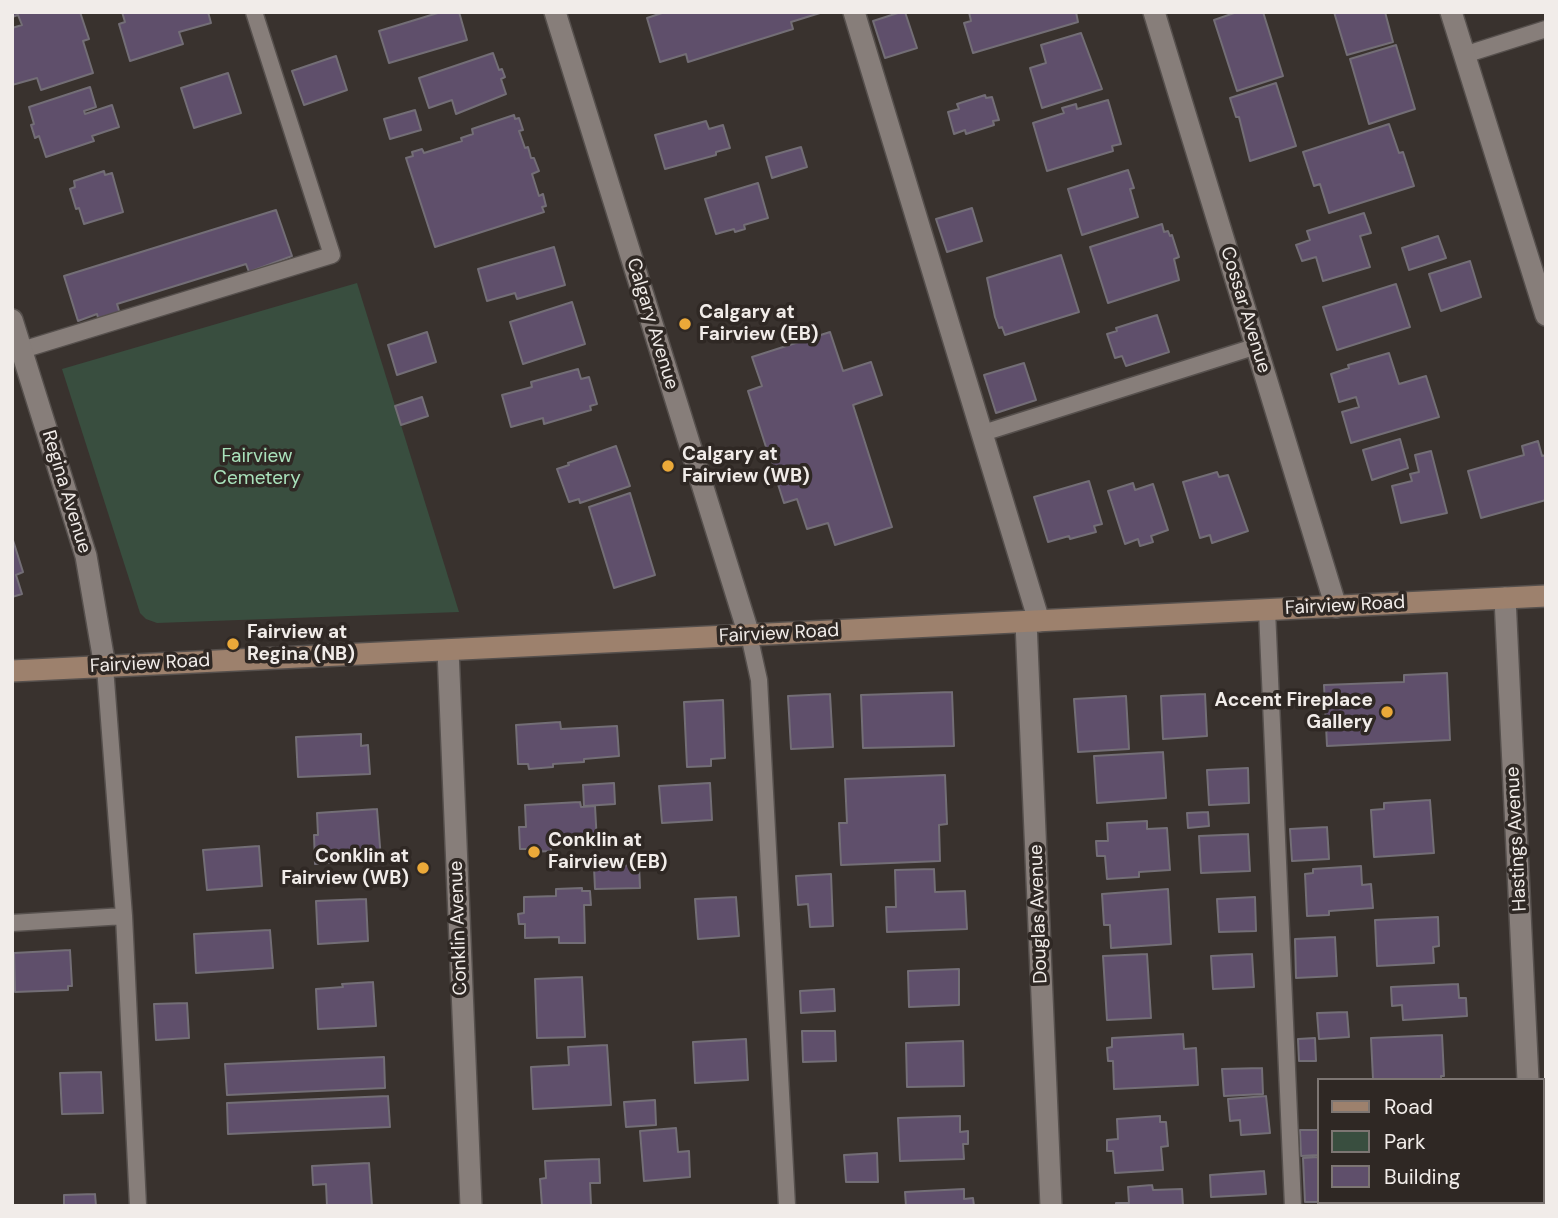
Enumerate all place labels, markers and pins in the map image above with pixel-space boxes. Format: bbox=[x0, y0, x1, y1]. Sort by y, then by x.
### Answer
place label: Calgary at Fairview (EB) bbox=[699, 302, 818, 346]
marker: Calgary at Fairview (EB) bbox=[677, 316, 693, 332]
place label: Calgary at Fairview (WB) bbox=[682, 444, 810, 488]
marker: Calgary at Fairview (WB) bbox=[660, 458, 676, 474]
place label: Fairview at Regina (NB) bbox=[247, 622, 355, 666]
marker: Fairview at Regina (NB) bbox=[225, 636, 241, 652]
place label: Accent Fireplace Gallery bbox=[1215, 690, 1373, 734]
marker: Accent Fireplace Gallery bbox=[1379, 704, 1395, 720]
place label: Conklin at Fairview (EB) bbox=[548, 830, 667, 874]
marker: Conklin at Fairview (EB) bbox=[526, 844, 542, 860]
place label: Conklin at Fairview (WB) bbox=[281, 846, 409, 890]
marker: Conklin at Fairview (WB) bbox=[415, 860, 431, 876]

